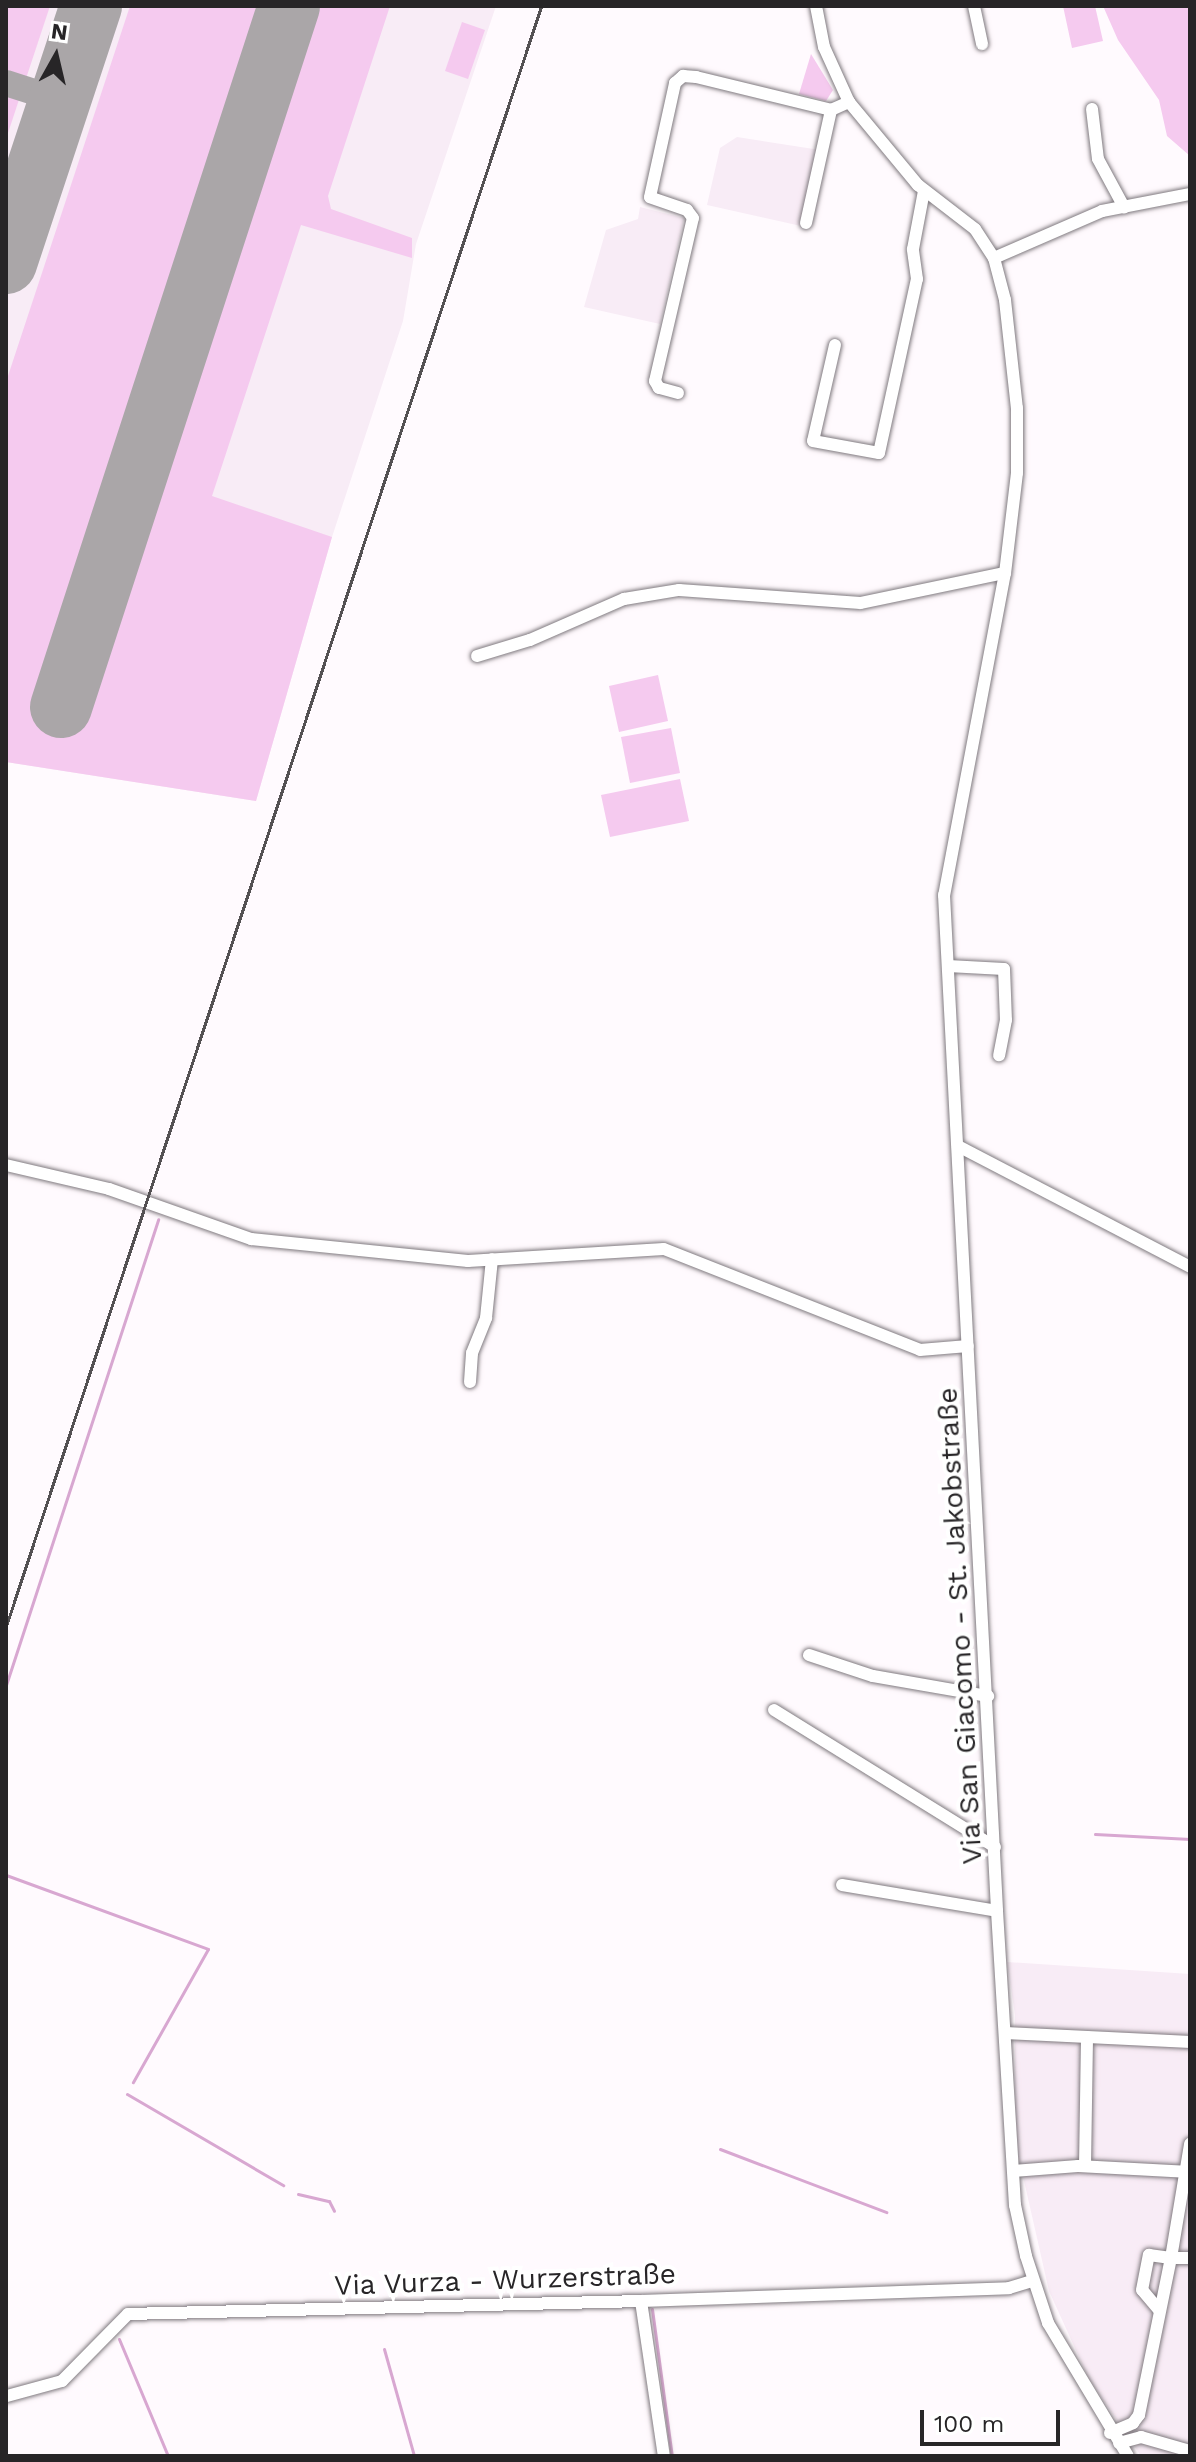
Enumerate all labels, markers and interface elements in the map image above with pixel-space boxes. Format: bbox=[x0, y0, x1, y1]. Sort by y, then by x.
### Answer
north arrow bbox=[16, 16, 96, 96]
text: N bbox=[50, 18, 69, 45]
street label: Via San Giacomo - St. Jakobstraße bbox=[931, 1386, 989, 1866]
street label: Via Vurza - Wurzerstraße bbox=[332, 2257, 678, 2303]
scale bar bbox=[924, 2394, 1064, 2444]
text: 100 m bbox=[934, 2410, 1004, 2438]

